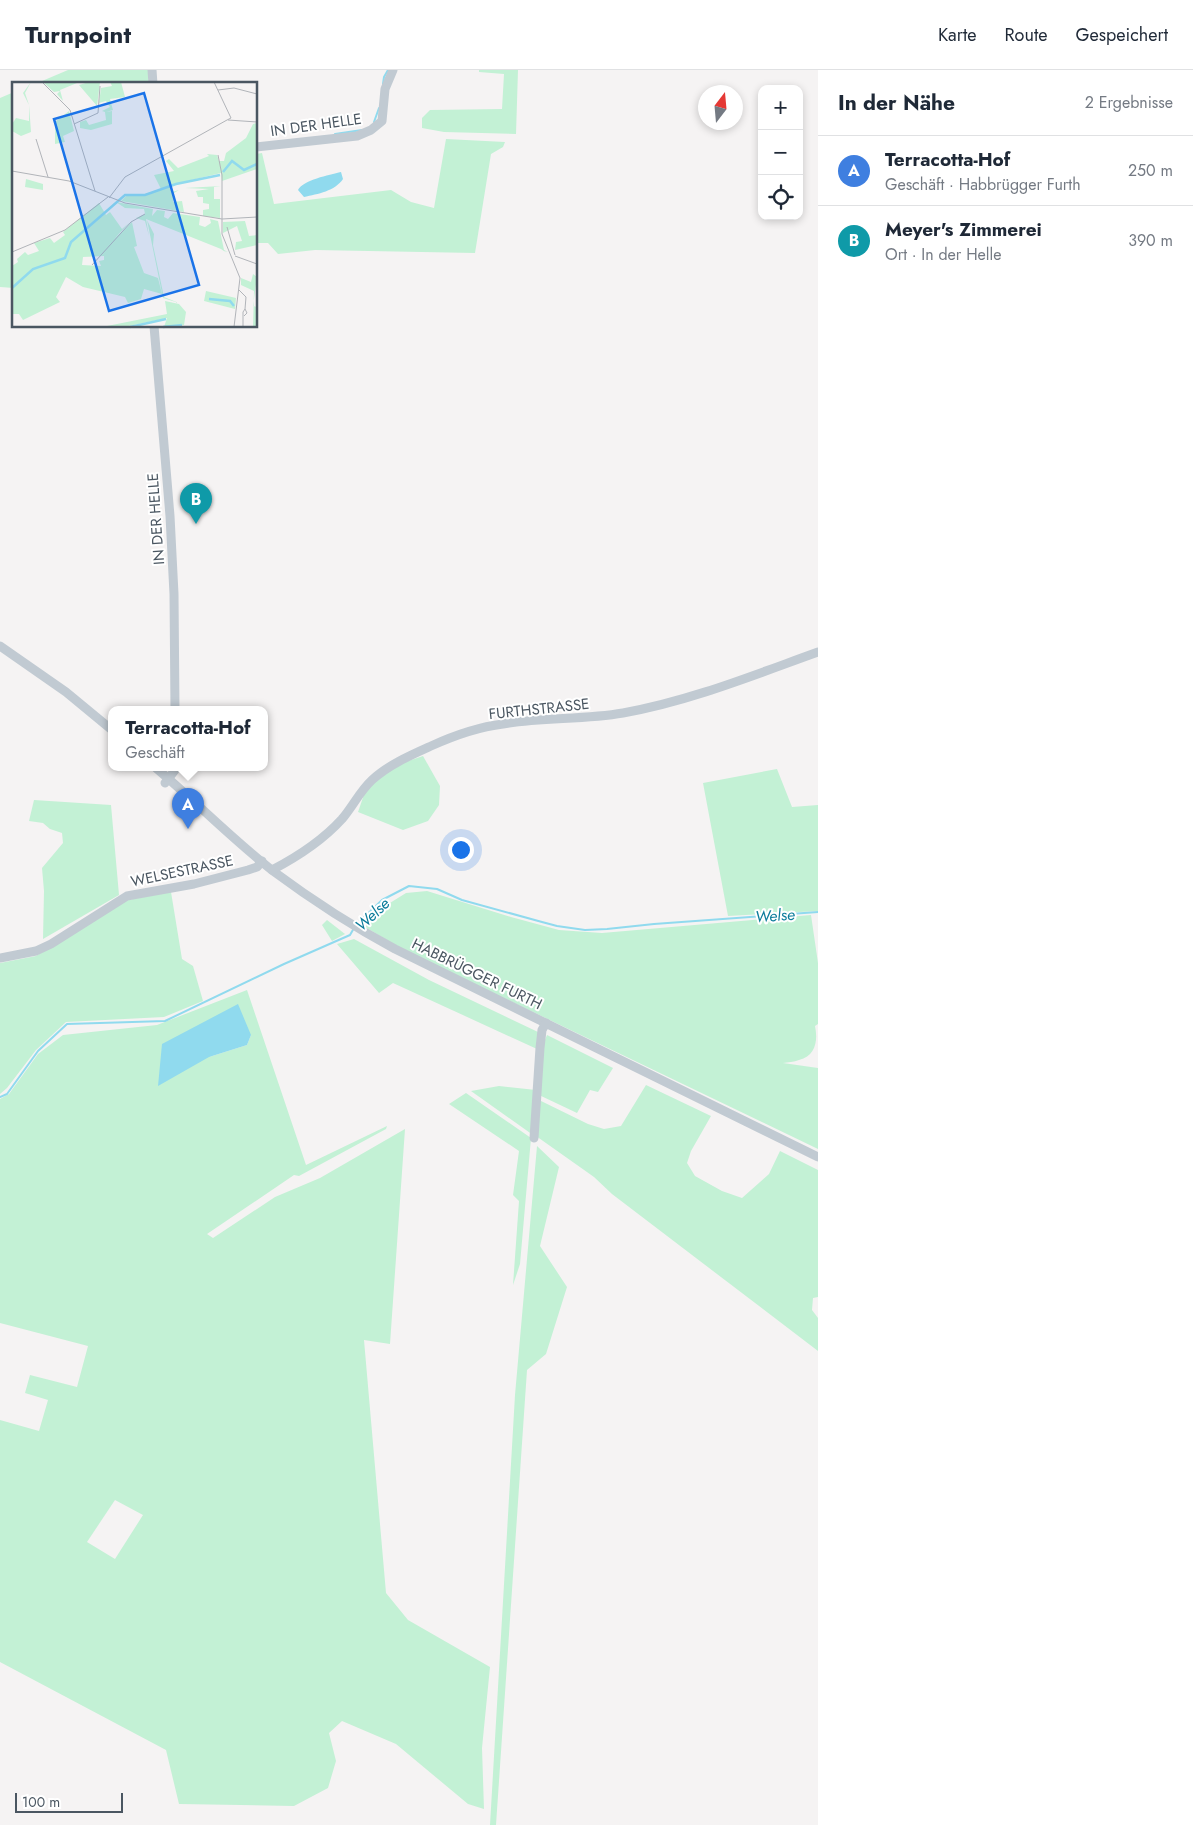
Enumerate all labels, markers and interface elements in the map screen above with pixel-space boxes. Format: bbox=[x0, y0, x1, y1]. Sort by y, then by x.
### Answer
text: Turnpoint bbox=[25, 17, 131, 52]
text: Karte bbox=[938, 22, 977, 48]
text: Route bbox=[1005, 22, 1047, 48]
text: Gespeichert bbox=[1075, 22, 1168, 48]
inset map bbox=[12, 82, 258, 328]
north arrow bbox=[698, 85, 743, 130]
map controls bbox=[758, 85, 803, 220]
button: + bbox=[758, 85, 803, 130]
text: In der Nähe bbox=[838, 88, 955, 118]
text: 2 Ergebnisse bbox=[1085, 91, 1173, 114]
street label: IN DER HELLE bbox=[269, 108, 363, 142]
button: − bbox=[758, 130, 803, 175]
text: Terracotta-Hof bbox=[885, 146, 1010, 173]
text: A bbox=[848, 159, 860, 182]
text: 250 m bbox=[1128, 159, 1173, 182]
text: Geschäft · Habbrügger Furth bbox=[885, 173, 1081, 196]
button: locate bbox=[758, 175, 803, 220]
text: Meyer's Zimmerei bbox=[885, 216, 1042, 243]
text: B bbox=[849, 229, 859, 252]
text: 390 m bbox=[1128, 229, 1173, 252]
text: Ort · In der Helle bbox=[885, 243, 1001, 266]
street label: IN DER HELLE bbox=[142, 472, 170, 566]
pin: B bbox=[180, 483, 212, 524]
street label: FURTHSTRASSE bbox=[488, 693, 590, 725]
popup bbox=[108, 706, 268, 771]
text: Terracotta-Hof bbox=[125, 714, 251, 741]
text: Geschäft bbox=[125, 741, 185, 764]
pin: A bbox=[172, 788, 204, 829]
your location bbox=[448, 837, 474, 863]
street label: WELSESTRASSE bbox=[129, 849, 235, 893]
water label: Welse bbox=[350, 892, 395, 936]
water label: Welse bbox=[754, 903, 796, 928]
street label: HABBRÜGGER FURTH bbox=[408, 933, 546, 1015]
scale bar bbox=[15, 1790, 122, 1813]
text: 100 m bbox=[22, 1792, 60, 1812]

